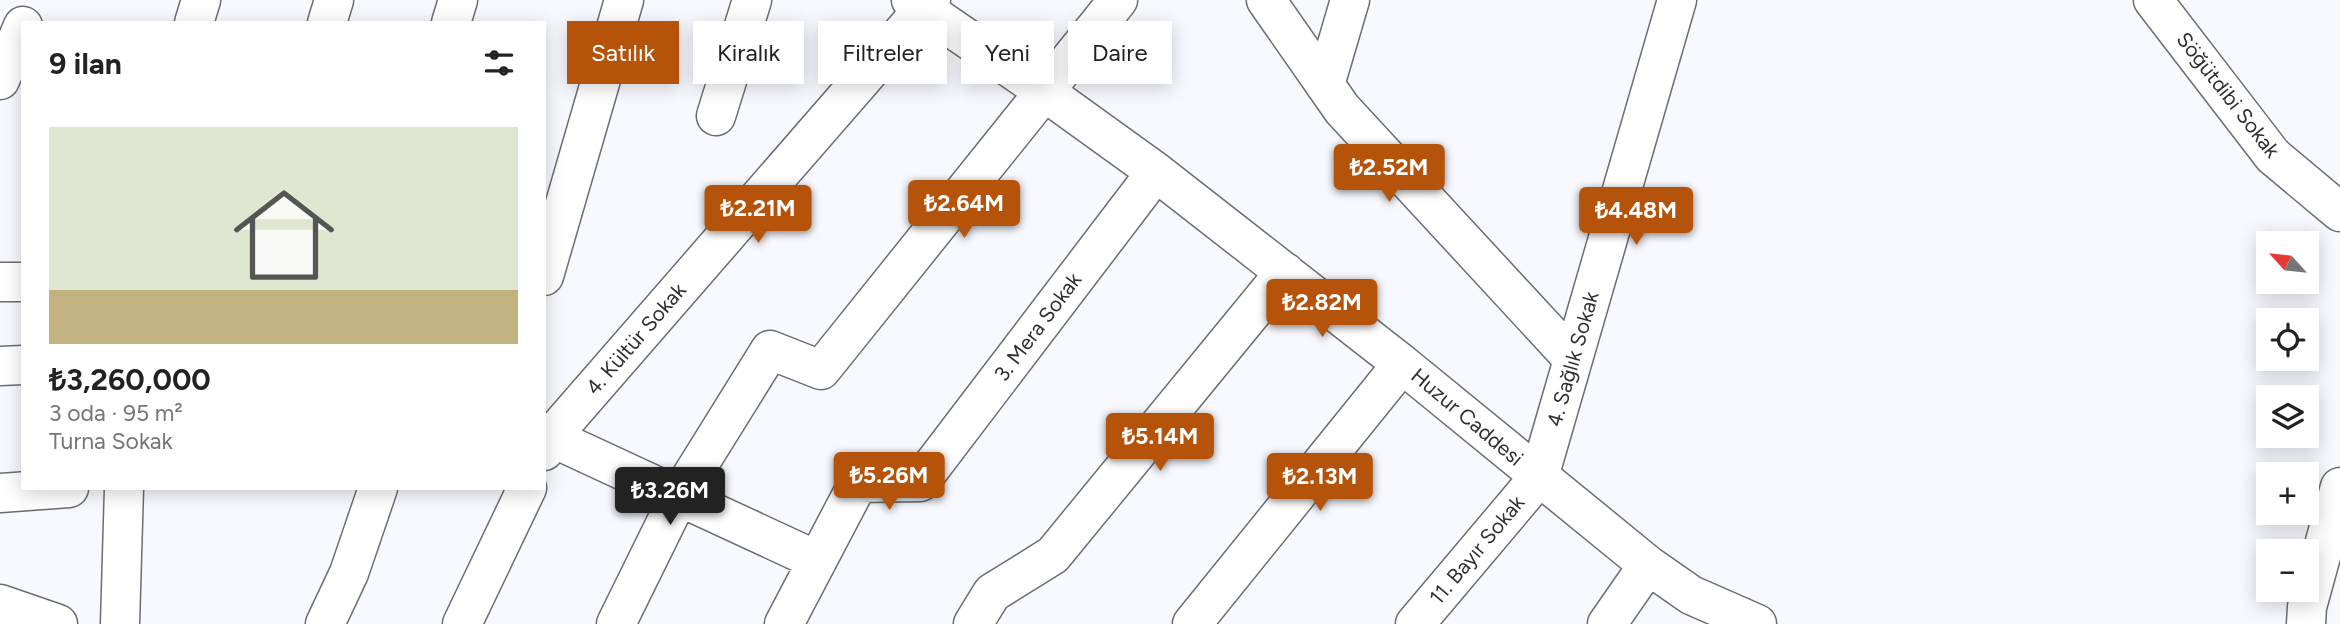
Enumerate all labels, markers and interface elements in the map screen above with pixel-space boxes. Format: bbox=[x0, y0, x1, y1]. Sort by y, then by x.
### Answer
chip: Satılık bbox=[567, 21, 679, 84]
chip: Kiralık bbox=[693, 21, 804, 84]
chip: Filtreler bbox=[818, 21, 947, 84]
chip: Yeni bbox=[961, 21, 1054, 84]
chip: Daire bbox=[1068, 21, 1172, 84]
street label: Söğütdibi Sokak bbox=[2172, 27, 2286, 163]
icon: filters bbox=[480, 44, 518, 82]
text: 9 ilan bbox=[49, 45, 122, 82]
pin: ₺2.52M bbox=[1332, 144, 1446, 204]
text: ₺2.52M bbox=[1350, 153, 1428, 181]
icon: home bbox=[221, 172, 347, 298]
pin: ₺2.64M bbox=[907, 180, 1021, 240]
pin: ₺2.21M bbox=[701, 186, 815, 245]
pin: ₺4.48M bbox=[1579, 188, 1693, 247]
text: ₺2.64M bbox=[924, 189, 1004, 217]
text: ₺2.21M bbox=[721, 194, 795, 222]
text: ₺4.48M bbox=[1595, 196, 1677, 224]
north arrow bbox=[2256, 231, 2319, 294]
map controls bbox=[2256, 231, 2319, 602]
street label: 3. Mera Sokak bbox=[989, 267, 1087, 386]
street label: 4. Kültür Sokak bbox=[580, 277, 691, 400]
pin: ₺2.82M bbox=[1265, 280, 1379, 339]
text: ₺2.82M bbox=[1282, 288, 1362, 316]
street label: 4. Sağlık Sokak bbox=[1541, 288, 1604, 429]
button: locate bbox=[2256, 308, 2319, 371]
text: ₺3,260,000 bbox=[49, 361, 211, 398]
street label: Huzur Caddesi bbox=[1406, 363, 1528, 471]
button: layers bbox=[2256, 385, 2319, 448]
text: 3 oda · 95 m² bbox=[49, 399, 183, 427]
pin: ₺5.14M bbox=[1103, 414, 1217, 473]
text: ₺5.14M bbox=[1122, 422, 1198, 450]
text: Turna Sokak bbox=[49, 427, 173, 455]
pin: ₺5.26M bbox=[832, 452, 946, 512]
pin: ₺2.13M bbox=[1263, 454, 1377, 513]
text: ₺5.26M bbox=[850, 461, 928, 489]
text: ₺2.13M bbox=[1283, 462, 1357, 490]
button: + bbox=[2256, 462, 2319, 525]
pin: ₺3.26M bbox=[613, 468, 727, 527]
text: ₺3.26M bbox=[631, 476, 709, 504]
street label: 11. Bayır Sokak bbox=[1424, 490, 1530, 609]
button: − bbox=[2256, 539, 2319, 602]

